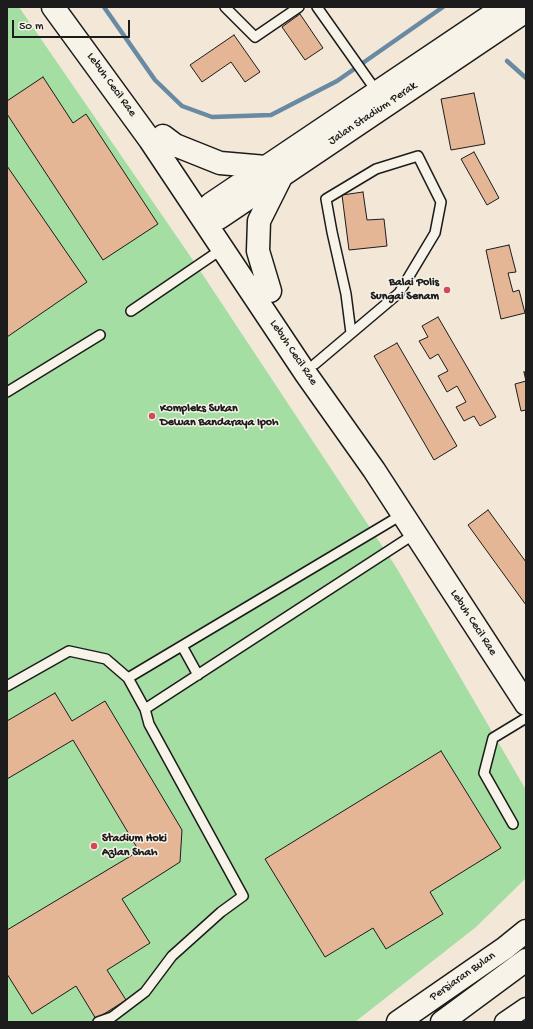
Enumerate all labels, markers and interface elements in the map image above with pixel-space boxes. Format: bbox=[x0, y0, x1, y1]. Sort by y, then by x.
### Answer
scale bar bbox=[14, 12, 132, 38]
text: 50 m bbox=[19, 20, 44, 34]
street label: Lebuh Cecil Rae bbox=[83, 50, 139, 120]
street label: Jalan Stadium Perak bbox=[326, 79, 420, 149]
place label: Balai Polis Sungai Senam bbox=[371, 276, 439, 304]
marker: Balai Polis Sungai Senam bbox=[442, 285, 452, 295]
street label: Lebuh Cecil Rae bbox=[266, 318, 320, 388]
place label: Kompleks Sukan Dewan Bandaraya Ipoh bbox=[160, 402, 278, 430]
marker: Kompleks Sukan Dewan Bandaraya Ipoh bbox=[147, 411, 157, 421]
street label: Lebuh Cecil Rae bbox=[446, 587, 500, 659]
place label: Stadium Hoki Azlan Shah bbox=[102, 832, 167, 860]
marker: Stadium Hoki Azlan Shah bbox=[89, 841, 99, 851]
street label: Persiaran Bulan bbox=[427, 949, 499, 1005]

